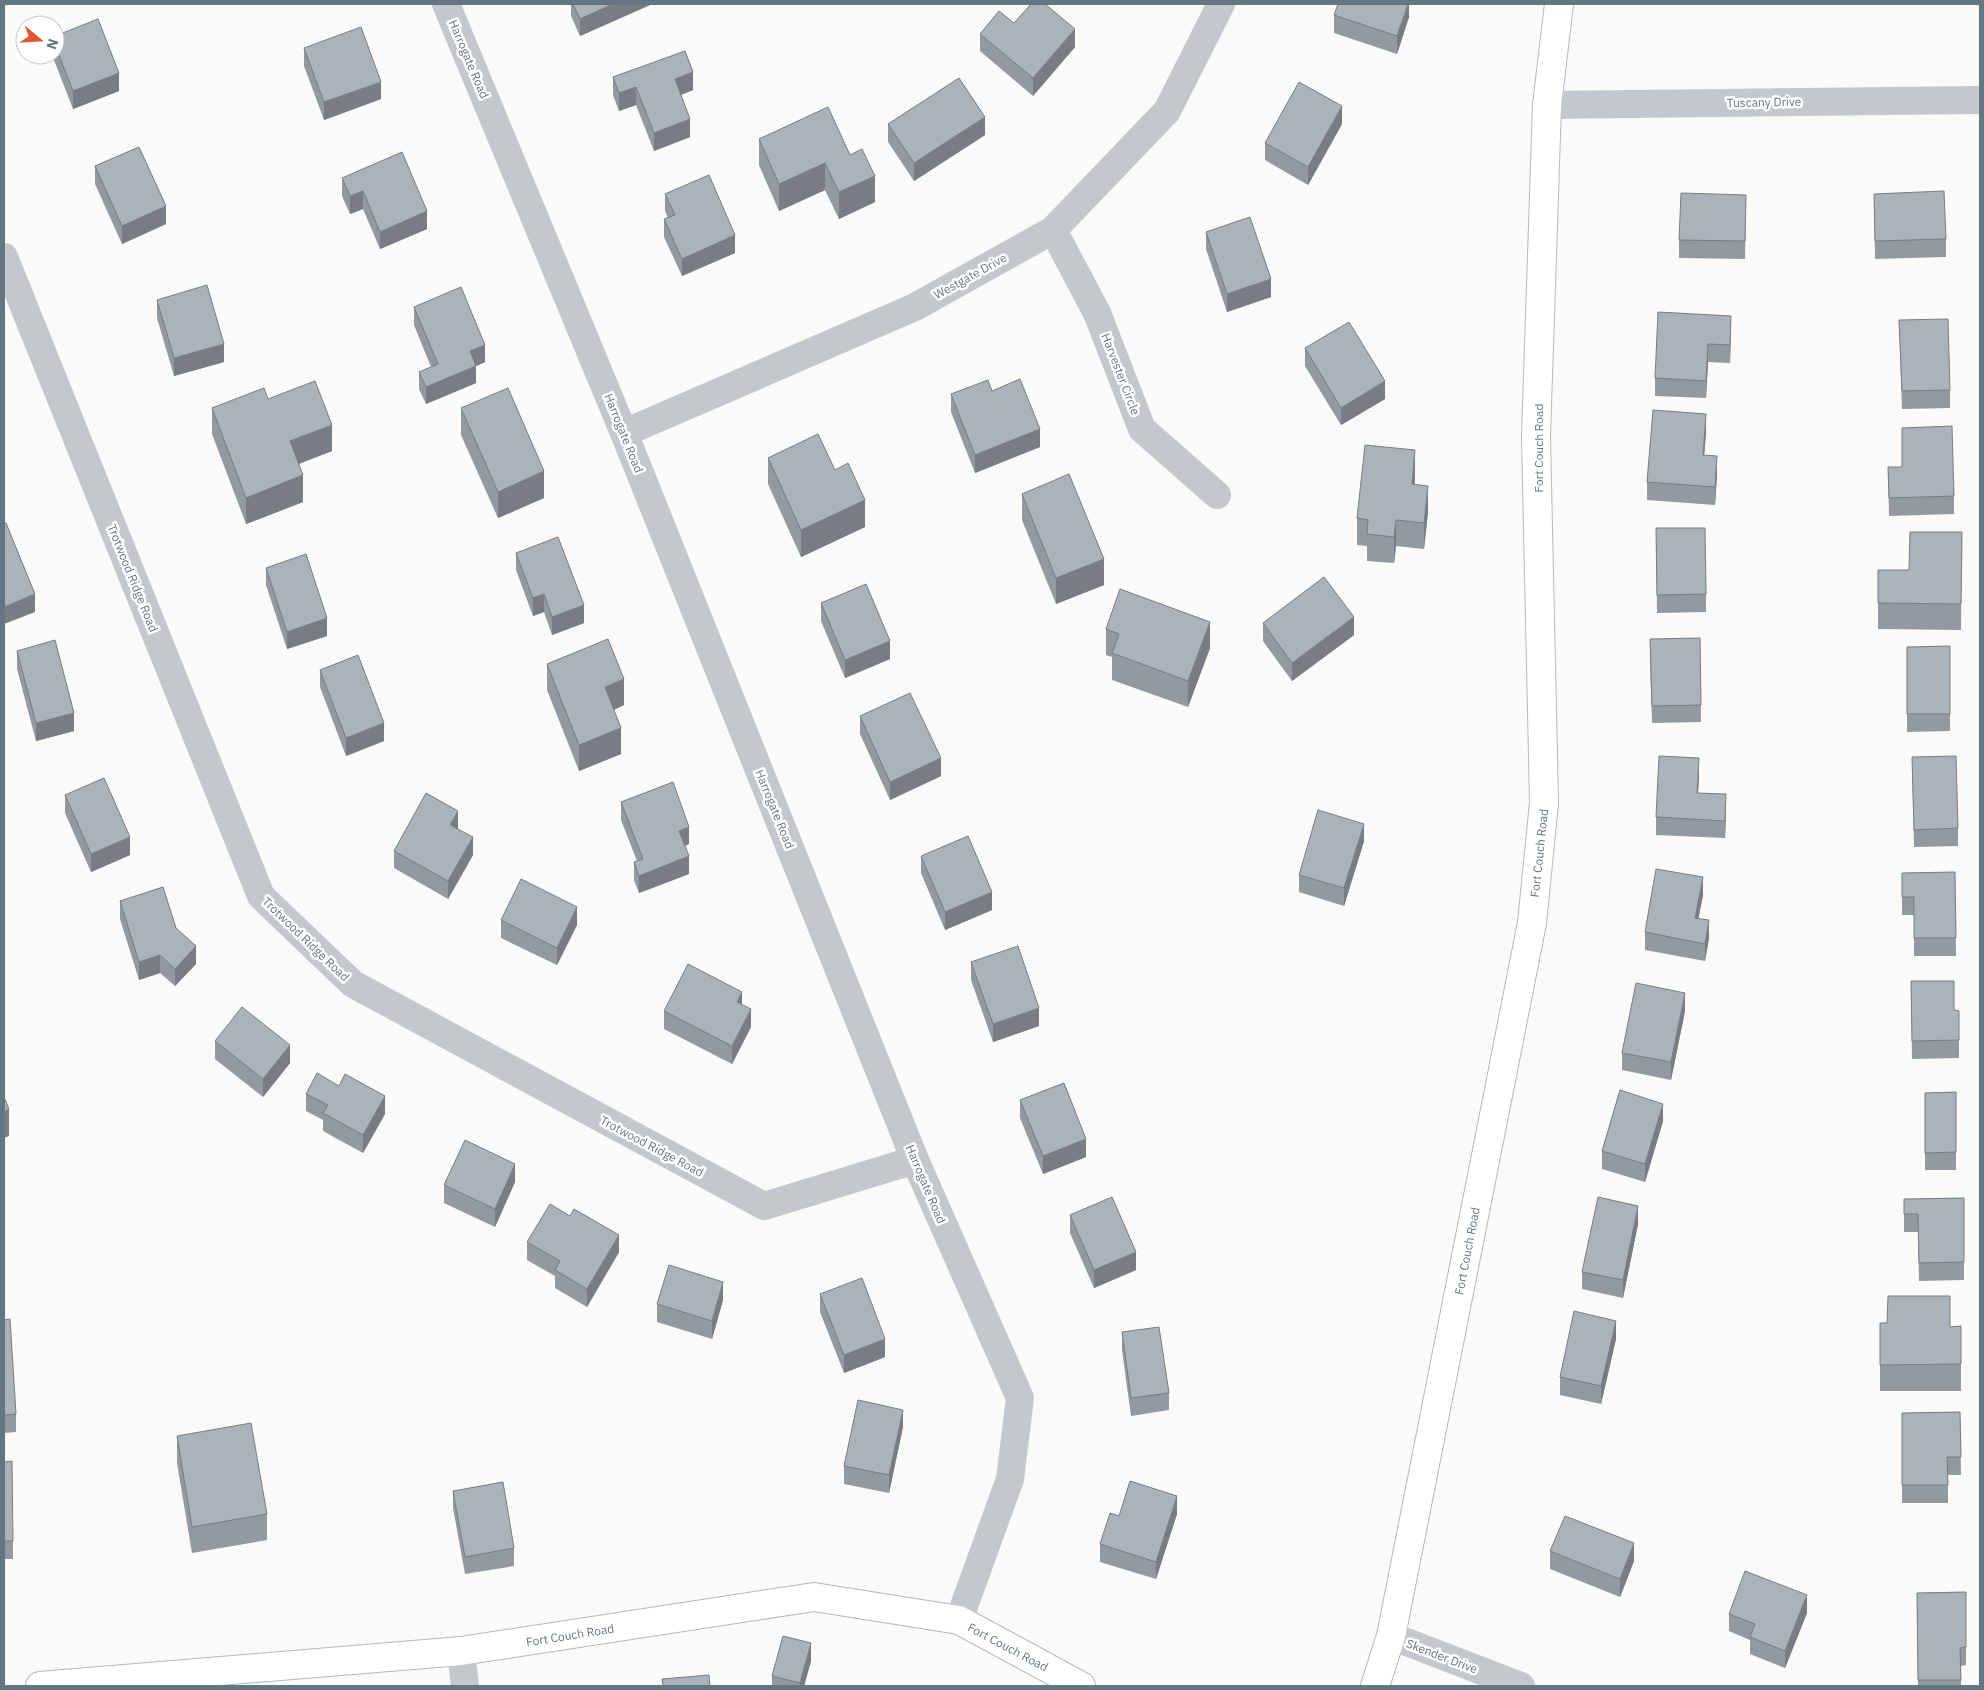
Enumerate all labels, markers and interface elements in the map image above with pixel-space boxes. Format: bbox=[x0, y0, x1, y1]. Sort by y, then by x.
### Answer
north arrow bbox=[15, 15, 65, 65]
street label: Harrogate Road bbox=[446, 17, 492, 101]
text: N bbox=[42, 36, 62, 52]
street label: Tuscany Drive bbox=[1726, 94, 1802, 110]
street label: Westgate Drive bbox=[931, 250, 1009, 302]
street label: Harvester Circle bbox=[1099, 331, 1144, 417]
street label: Harrogate Road bbox=[601, 391, 647, 475]
street label: Fort Couch Road bbox=[1531, 404, 1546, 492]
street label: Trotwood Ridge Road bbox=[105, 522, 161, 634]
street label: Harrogate Road bbox=[752, 767, 798, 851]
street label: Fort Couch Road bbox=[1527, 808, 1551, 898]
street label: Trotwood Ridge Road bbox=[259, 894, 353, 984]
street label: Trotwood Ridge Road bbox=[598, 1112, 706, 1180]
street label: Harrogate Road bbox=[903, 1142, 949, 1226]
street label: Fort Couch Road bbox=[1451, 1206, 1483, 1296]
street label: Fort Couch Road bbox=[965, 1620, 1051, 1674]
street label: Fort Couch Road bbox=[525, 1621, 615, 1649]
street label: Skender Drive bbox=[1404, 1636, 1480, 1677]

